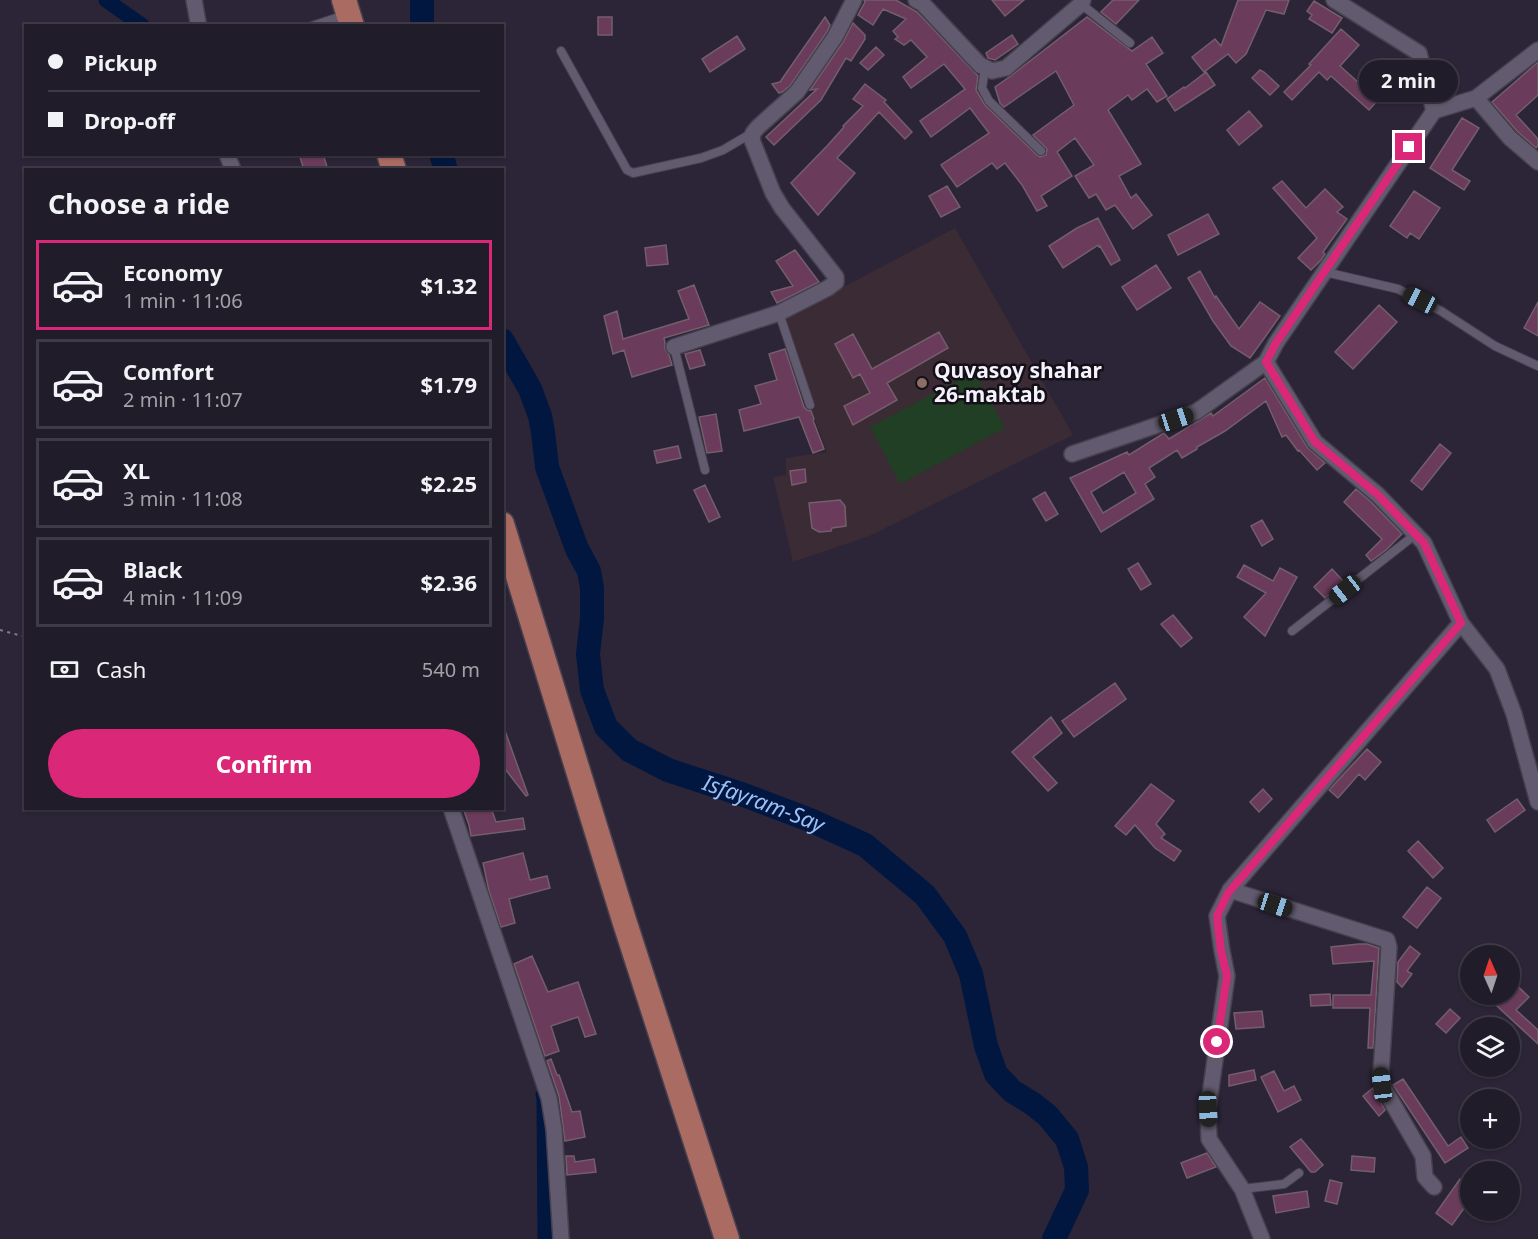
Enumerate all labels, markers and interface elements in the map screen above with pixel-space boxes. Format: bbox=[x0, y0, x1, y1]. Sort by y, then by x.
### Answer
text: Pickup bbox=[84, 47, 157, 77]
callout: 2 min bbox=[1360, 60, 1458, 102]
text: 2 min bbox=[1381, 67, 1436, 94]
text: Drop-off bbox=[84, 105, 175, 135]
route end bbox=[1395, 133, 1422, 160]
text: Choose a ride bbox=[48, 185, 230, 222]
text: Economy bbox=[123, 257, 222, 287]
icon: car bbox=[51, 258, 105, 312]
text: $1.32 bbox=[420, 270, 477, 300]
car bbox=[1400, 284, 1440, 316]
text: 1 min · 11:06 bbox=[123, 287, 243, 314]
text: Comfort bbox=[123, 356, 214, 386]
place label: Quvasoy shahar 26-maktab bbox=[934, 356, 1103, 408]
icon: car bbox=[51, 357, 105, 411]
text: $1.79 bbox=[420, 369, 477, 399]
marker: Quvasoy shahar 26-maktab bbox=[915, 376, 929, 390]
text: 2 min · 11:07 bbox=[123, 386, 243, 413]
car bbox=[1156, 405, 1196, 433]
text: XL bbox=[123, 455, 150, 485]
icon: car bbox=[51, 456, 105, 510]
text: $2.25 bbox=[420, 468, 477, 498]
text: 3 min · 11:08 bbox=[123, 485, 243, 512]
text: Black bbox=[123, 554, 182, 584]
icon: car bbox=[51, 555, 105, 609]
text: $2.36 bbox=[420, 567, 477, 597]
car bbox=[1325, 572, 1365, 608]
text: 4 min · 11:09 bbox=[123, 584, 243, 611]
icon: cash bbox=[48, 653, 81, 686]
text: Cash bbox=[96, 654, 146, 684]
text: 540 m bbox=[422, 656, 480, 683]
button: Confirm bbox=[48, 729, 480, 798]
water label: Isfayram-Say bbox=[698, 766, 831, 839]
car bbox=[1255, 891, 1295, 919]
north arrow bbox=[1460, 945, 1520, 1005]
map controls bbox=[1460, 945, 1520, 1221]
button: layers bbox=[1460, 1017, 1520, 1077]
route start bbox=[1203, 1028, 1230, 1055]
car bbox=[1371, 1066, 1393, 1104]
button: + bbox=[1460, 1089, 1520, 1149]
car bbox=[1198, 1091, 1218, 1127]
button: − bbox=[1460, 1161, 1520, 1221]

